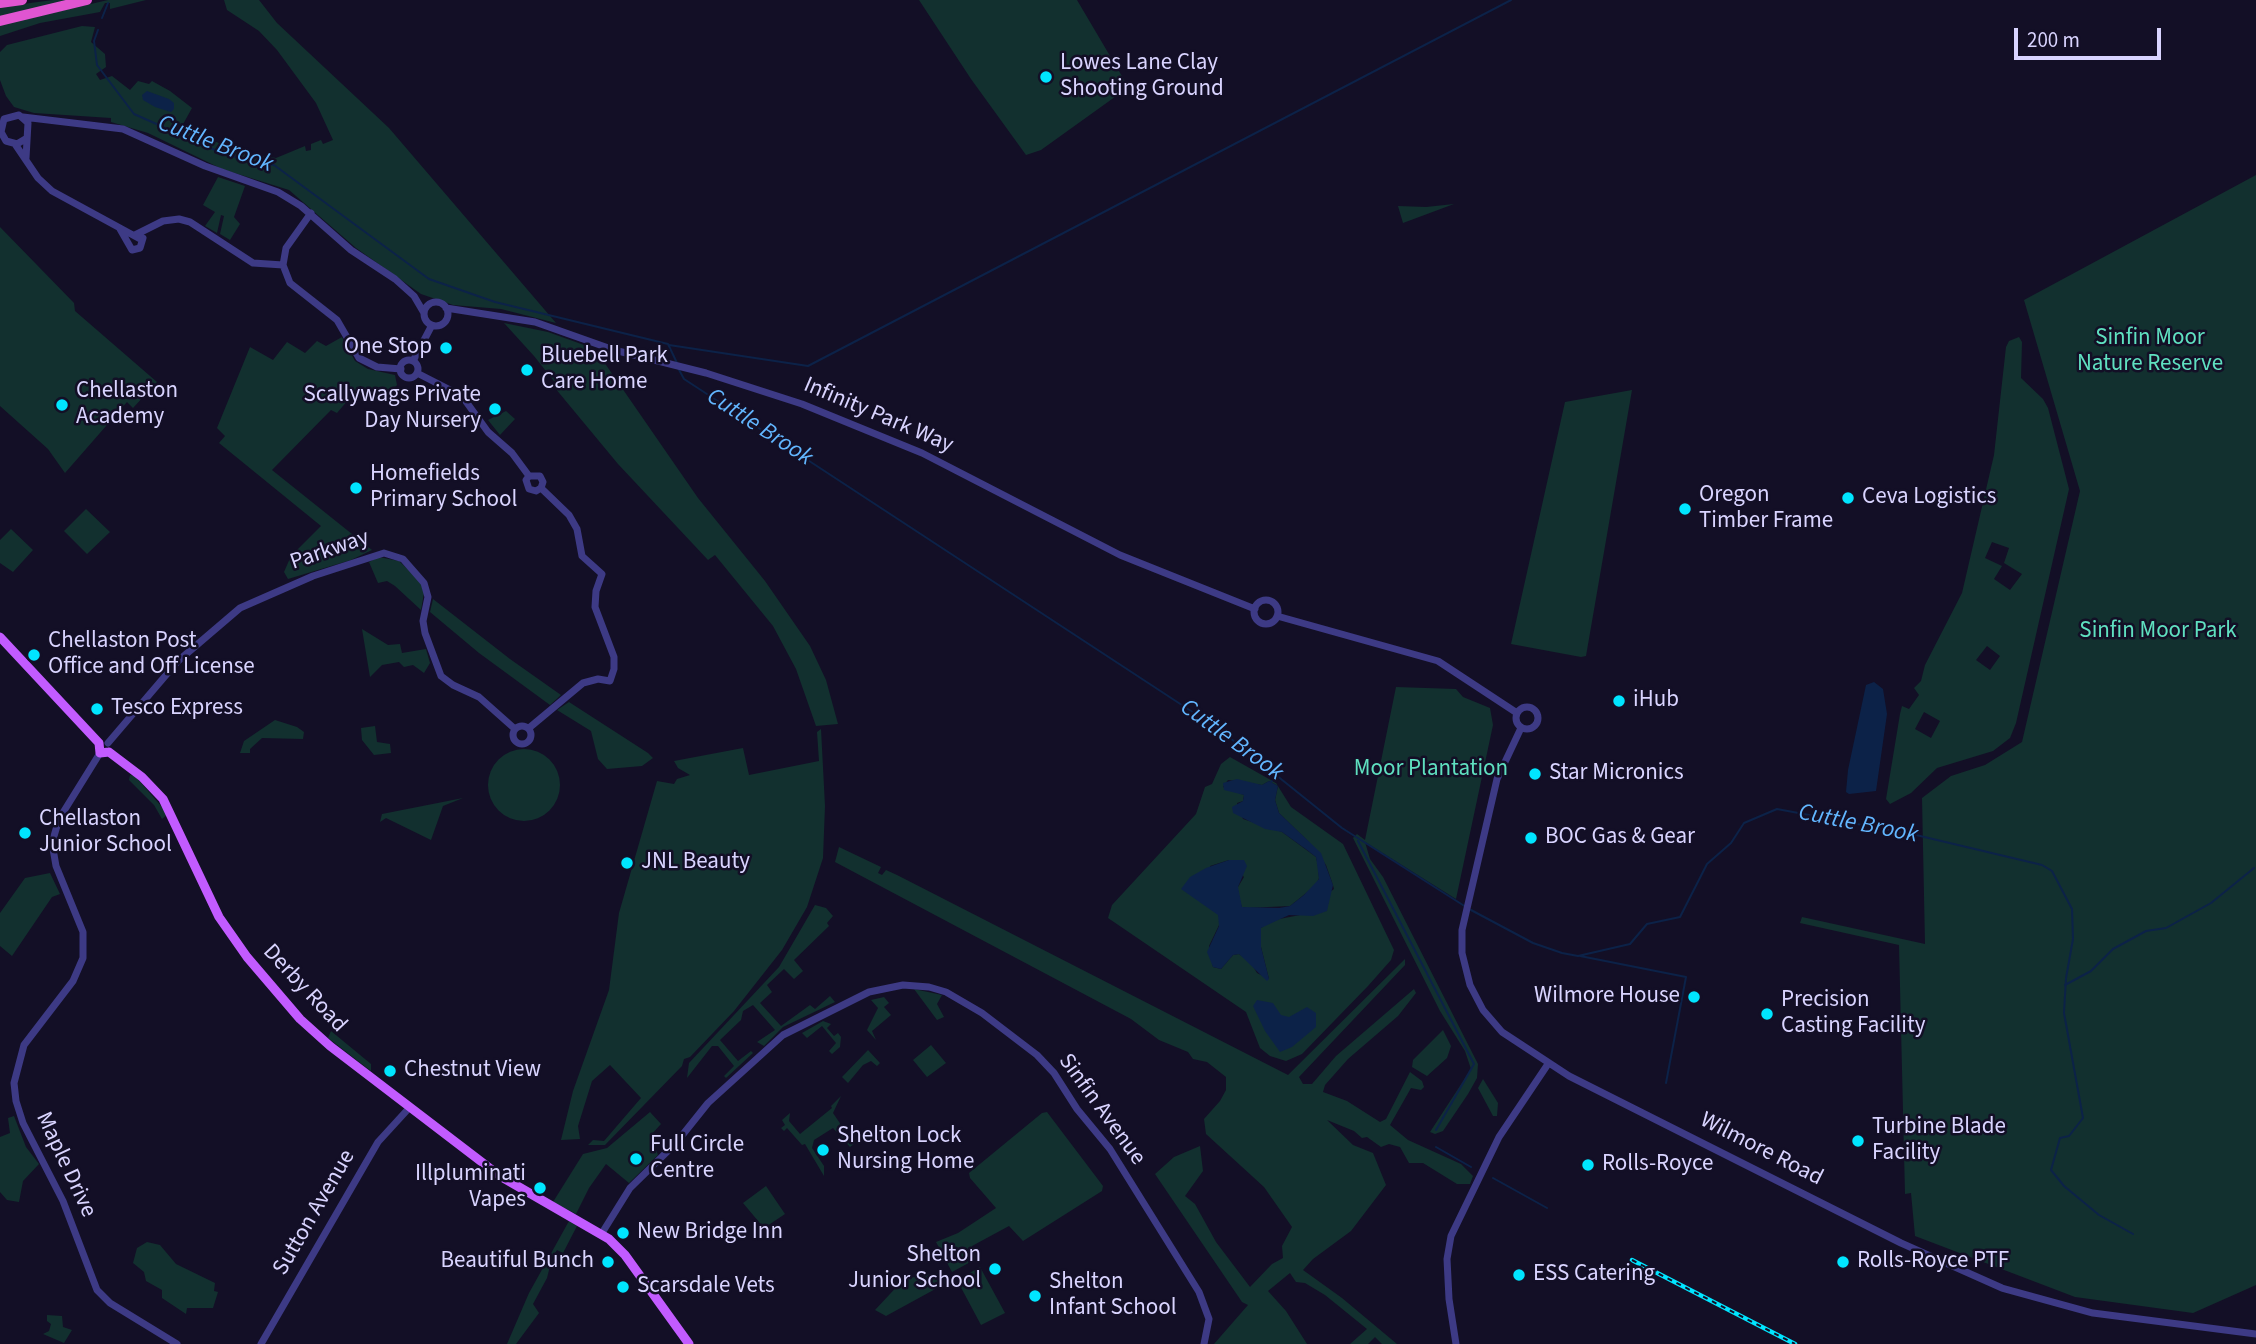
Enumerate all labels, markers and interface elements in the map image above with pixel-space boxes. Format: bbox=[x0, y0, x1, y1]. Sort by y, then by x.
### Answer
scale bar bbox=[2018, 14, 2165, 58]
text: 200 m bbox=[2027, 25, 2080, 55]
place label: Lowes Lane Clay Shooting Ground bbox=[1060, 50, 1224, 104]
marker: Lowes Lane Clay Shooting Ground bbox=[1038, 69, 1054, 85]
water label: Cuttle Brook bbox=[153, 110, 277, 180]
park label: Sinfin Moor Nature Reserve bbox=[2077, 325, 2223, 379]
place label: One Stop bbox=[344, 334, 432, 362]
marker: One Stop bbox=[438, 340, 454, 356]
place label: Bluebell Park Care Home bbox=[541, 343, 668, 397]
marker: Bluebell Park Care Home bbox=[519, 362, 535, 378]
street label: Infinity Park Way bbox=[799, 372, 957, 460]
place label: Chellaston Academy bbox=[76, 378, 178, 432]
place label: Scallywags Private Day Nursery bbox=[304, 382, 481, 436]
water label: Cuttle Brook bbox=[700, 383, 818, 473]
marker: Chellaston Academy bbox=[54, 397, 70, 413]
marker: Scallywags Private Day Nursery bbox=[487, 401, 503, 417]
place label: Homefields Primary School bbox=[370, 461, 517, 515]
marker: Homefields Primary School bbox=[348, 480, 364, 496]
place label: Oregon Timber Frame bbox=[1699, 482, 1833, 536]
place label: Ceva Logistics bbox=[1862, 484, 1996, 512]
marker: Ceva Logistics bbox=[1840, 490, 1856, 506]
marker: Oregon Timber Frame bbox=[1677, 501, 1693, 517]
street label: Parkway bbox=[287, 525, 373, 577]
park label: Sinfin Moor Park bbox=[2079, 618, 2237, 646]
place label: Chellaston Post Office and Off License bbox=[48, 628, 255, 682]
marker: Chellaston Post Office and Off License bbox=[26, 647, 42, 663]
place label: iHub bbox=[1633, 687, 1679, 715]
marker: iHub bbox=[1611, 693, 1627, 709]
water label: Cuttle Brook bbox=[1174, 694, 1288, 788]
place label: Tesco Express bbox=[111, 695, 243, 723]
marker: Tesco Express bbox=[89, 701, 105, 717]
park label: Moor Plantation bbox=[1354, 756, 1508, 784]
place label: Star Micronics bbox=[1549, 760, 1684, 788]
marker: Star Micronics bbox=[1527, 766, 1543, 782]
water label: Cuttle Brook bbox=[1796, 799, 1920, 851]
place label: Chellaston Junior School bbox=[39, 806, 172, 860]
place label: BOC Gas & Gear bbox=[1545, 824, 1695, 852]
marker: Chellaston Junior School bbox=[17, 825, 33, 841]
marker: BOC Gas & Gear bbox=[1523, 830, 1539, 846]
place label: JNL Beauty bbox=[641, 849, 750, 877]
marker: JNL Beauty bbox=[619, 855, 635, 871]
street label: Derby Road bbox=[256, 939, 352, 1039]
place label: Wilmore House bbox=[1534, 983, 1680, 1011]
place label: Precision Casting Facility bbox=[1781, 987, 1925, 1041]
marker: Wilmore House bbox=[1686, 989, 1702, 1005]
marker: Precision Casting Facility bbox=[1759, 1006, 1775, 1022]
street label: Sinfin Avenue bbox=[1051, 1049, 1151, 1171]
place label: Chestnut View bbox=[404, 1057, 541, 1085]
marker: Chestnut View bbox=[382, 1063, 398, 1079]
street label: Wilmore Road bbox=[1695, 1107, 1827, 1193]
street label: Maple Drive bbox=[29, 1108, 101, 1222]
place label: Turbine Blade Facility bbox=[1872, 1114, 2006, 1168]
place label: Shelton Lock Nursing Home bbox=[837, 1123, 974, 1177]
place label: Full Circle Centre bbox=[650, 1132, 744, 1186]
marker: Turbine Blade Facility bbox=[1850, 1133, 1866, 1149]
marker: Shelton Lock Nursing Home bbox=[815, 1142, 831, 1158]
street label: Sutton Avenue bbox=[268, 1145, 362, 1281]
marker: Full Circle Centre bbox=[628, 1151, 644, 1167]
place label: Rolls-Royce bbox=[1602, 1151, 1713, 1179]
marker: Rolls-Royce bbox=[1580, 1157, 1596, 1173]
place label: Illpluminati Vapes bbox=[415, 1161, 526, 1215]
marker: Illpluminati Vapes bbox=[532, 1180, 548, 1196]
place label: New Bridge Inn bbox=[637, 1219, 783, 1247]
marker: New Bridge Inn bbox=[615, 1225, 631, 1241]
place label: Shelton Junior School bbox=[848, 1242, 981, 1296]
place label: Beautiful Bunch bbox=[441, 1248, 594, 1276]
place label: Rolls-Royce PTF bbox=[1857, 1248, 2009, 1276]
marker: Beautiful Bunch bbox=[600, 1254, 616, 1270]
marker: Rolls-Royce PTF bbox=[1835, 1254, 1851, 1270]
marker: Shelton Junior School bbox=[987, 1261, 1003, 1277]
place label: ESS Catering bbox=[1533, 1261, 1655, 1289]
marker: ESS Catering bbox=[1511, 1267, 1527, 1283]
place label: Shelton Infant School bbox=[1049, 1269, 1177, 1323]
place label: Scarsdale Vets bbox=[637, 1273, 775, 1301]
marker: Scarsdale Vets bbox=[615, 1279, 631, 1295]
marker: Shelton Infant School bbox=[1027, 1288, 1043, 1304]

